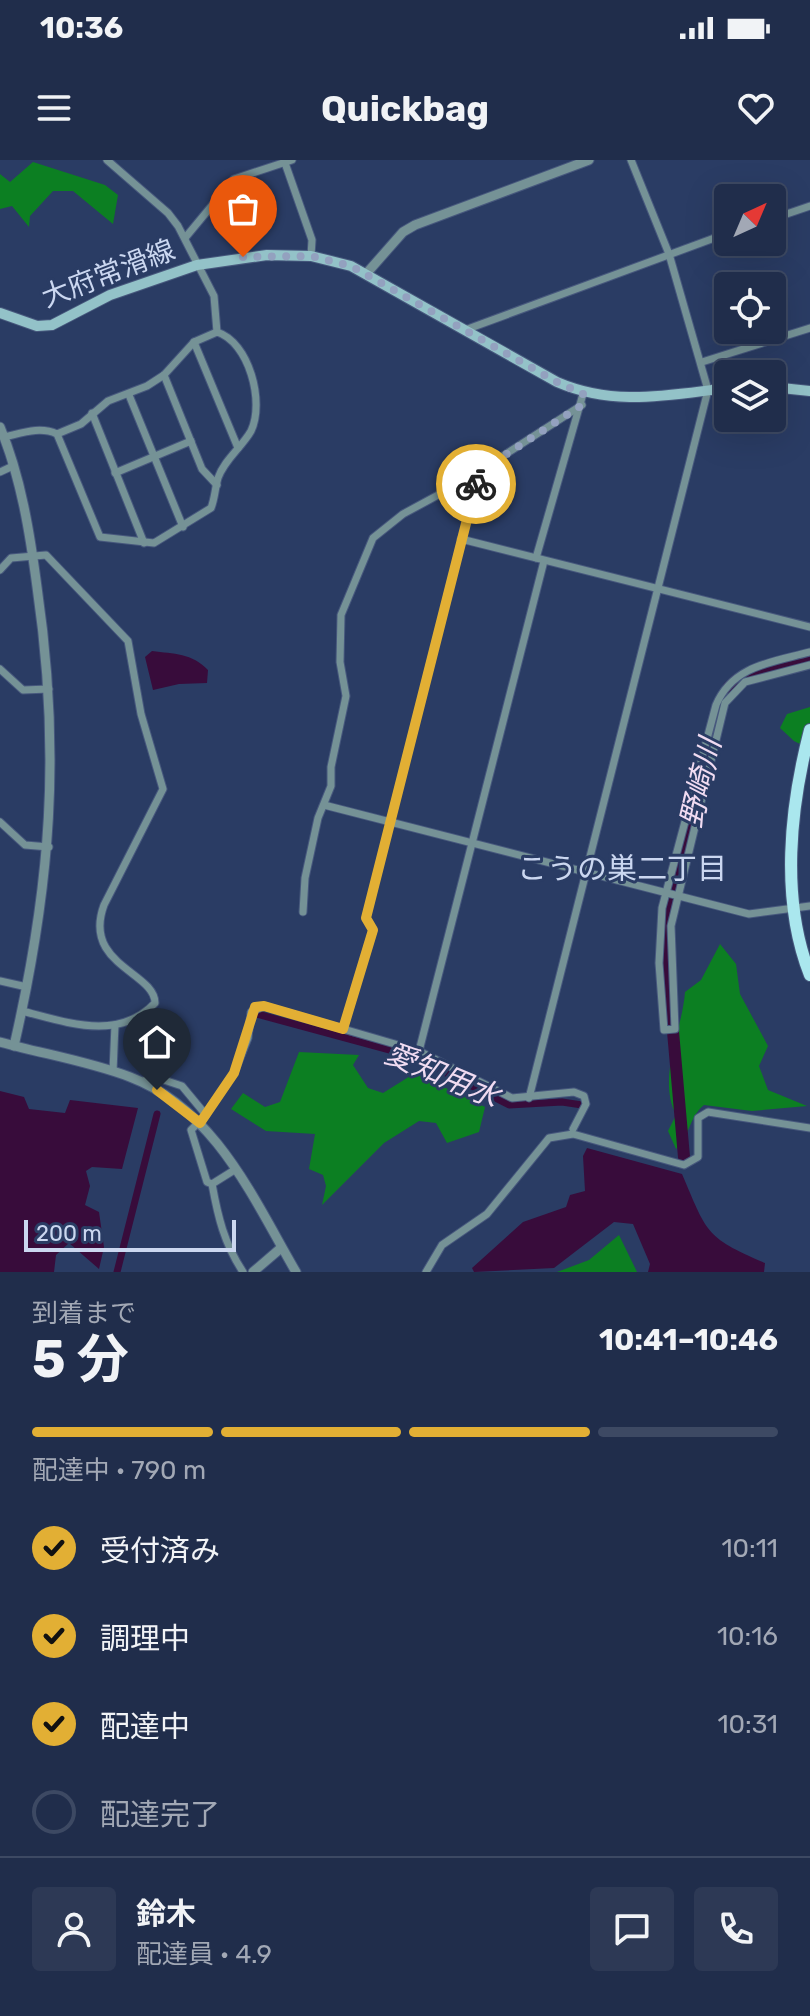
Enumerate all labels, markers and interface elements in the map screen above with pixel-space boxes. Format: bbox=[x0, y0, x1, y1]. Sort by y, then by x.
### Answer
text: 10:36 bbox=[40, 10, 123, 46]
icon: menu bbox=[32, 86, 76, 130]
icon: heart bbox=[734, 86, 778, 130]
text: Quickbag bbox=[321, 87, 489, 130]
pin bbox=[209, 175, 277, 257]
north arrow bbox=[714, 184, 786, 256]
map controls bbox=[714, 184, 786, 432]
icon: bag bbox=[221, 187, 265, 231]
street label: 大府常滑線 bbox=[37, 233, 179, 314]
button: locate bbox=[714, 272, 786, 344]
button: layers bbox=[714, 360, 786, 432]
courier bbox=[436, 444, 516, 524]
icon: bike bbox=[454, 462, 498, 506]
water label: 野崎川 bbox=[673, 732, 729, 831]
district label: こうの巣二丁目 bbox=[517, 851, 727, 887]
pin bbox=[123, 1008, 191, 1090]
icon: home bbox=[135, 1020, 179, 1064]
water label: 愛知用水 bbox=[380, 1035, 507, 1116]
scale bar bbox=[24, 1216, 236, 1252]
text: 200 m bbox=[36, 1220, 102, 1247]
text: 到着まで bbox=[32, 1298, 136, 1329]
text: 10:41–10:46 bbox=[599, 1322, 778, 1358]
text: 5 分 bbox=[32, 1328, 129, 1390]
text: 配達中 · 790 m bbox=[32, 1455, 206, 1486]
icon: check bbox=[32, 1526, 76, 1570]
text: 受付済み bbox=[100, 1533, 220, 1569]
text: 10:11 bbox=[721, 1533, 778, 1564]
icon: check bbox=[32, 1614, 76, 1658]
text: 調理中 bbox=[100, 1621, 190, 1657]
text: 10:16 bbox=[717, 1621, 778, 1652]
icon: check bbox=[32, 1702, 76, 1746]
text: 配達中 bbox=[100, 1709, 190, 1745]
text: 10:31 bbox=[717, 1709, 778, 1740]
text: 配達完了 bbox=[100, 1797, 220, 1833]
button: person bbox=[32, 1887, 116, 1971]
button: chat bbox=[590, 1887, 674, 1971]
button: phone bbox=[694, 1887, 778, 1971]
text: 鈴木 bbox=[136, 1896, 196, 1932]
text: 配達員 · 4.9 bbox=[136, 1939, 272, 1970]

